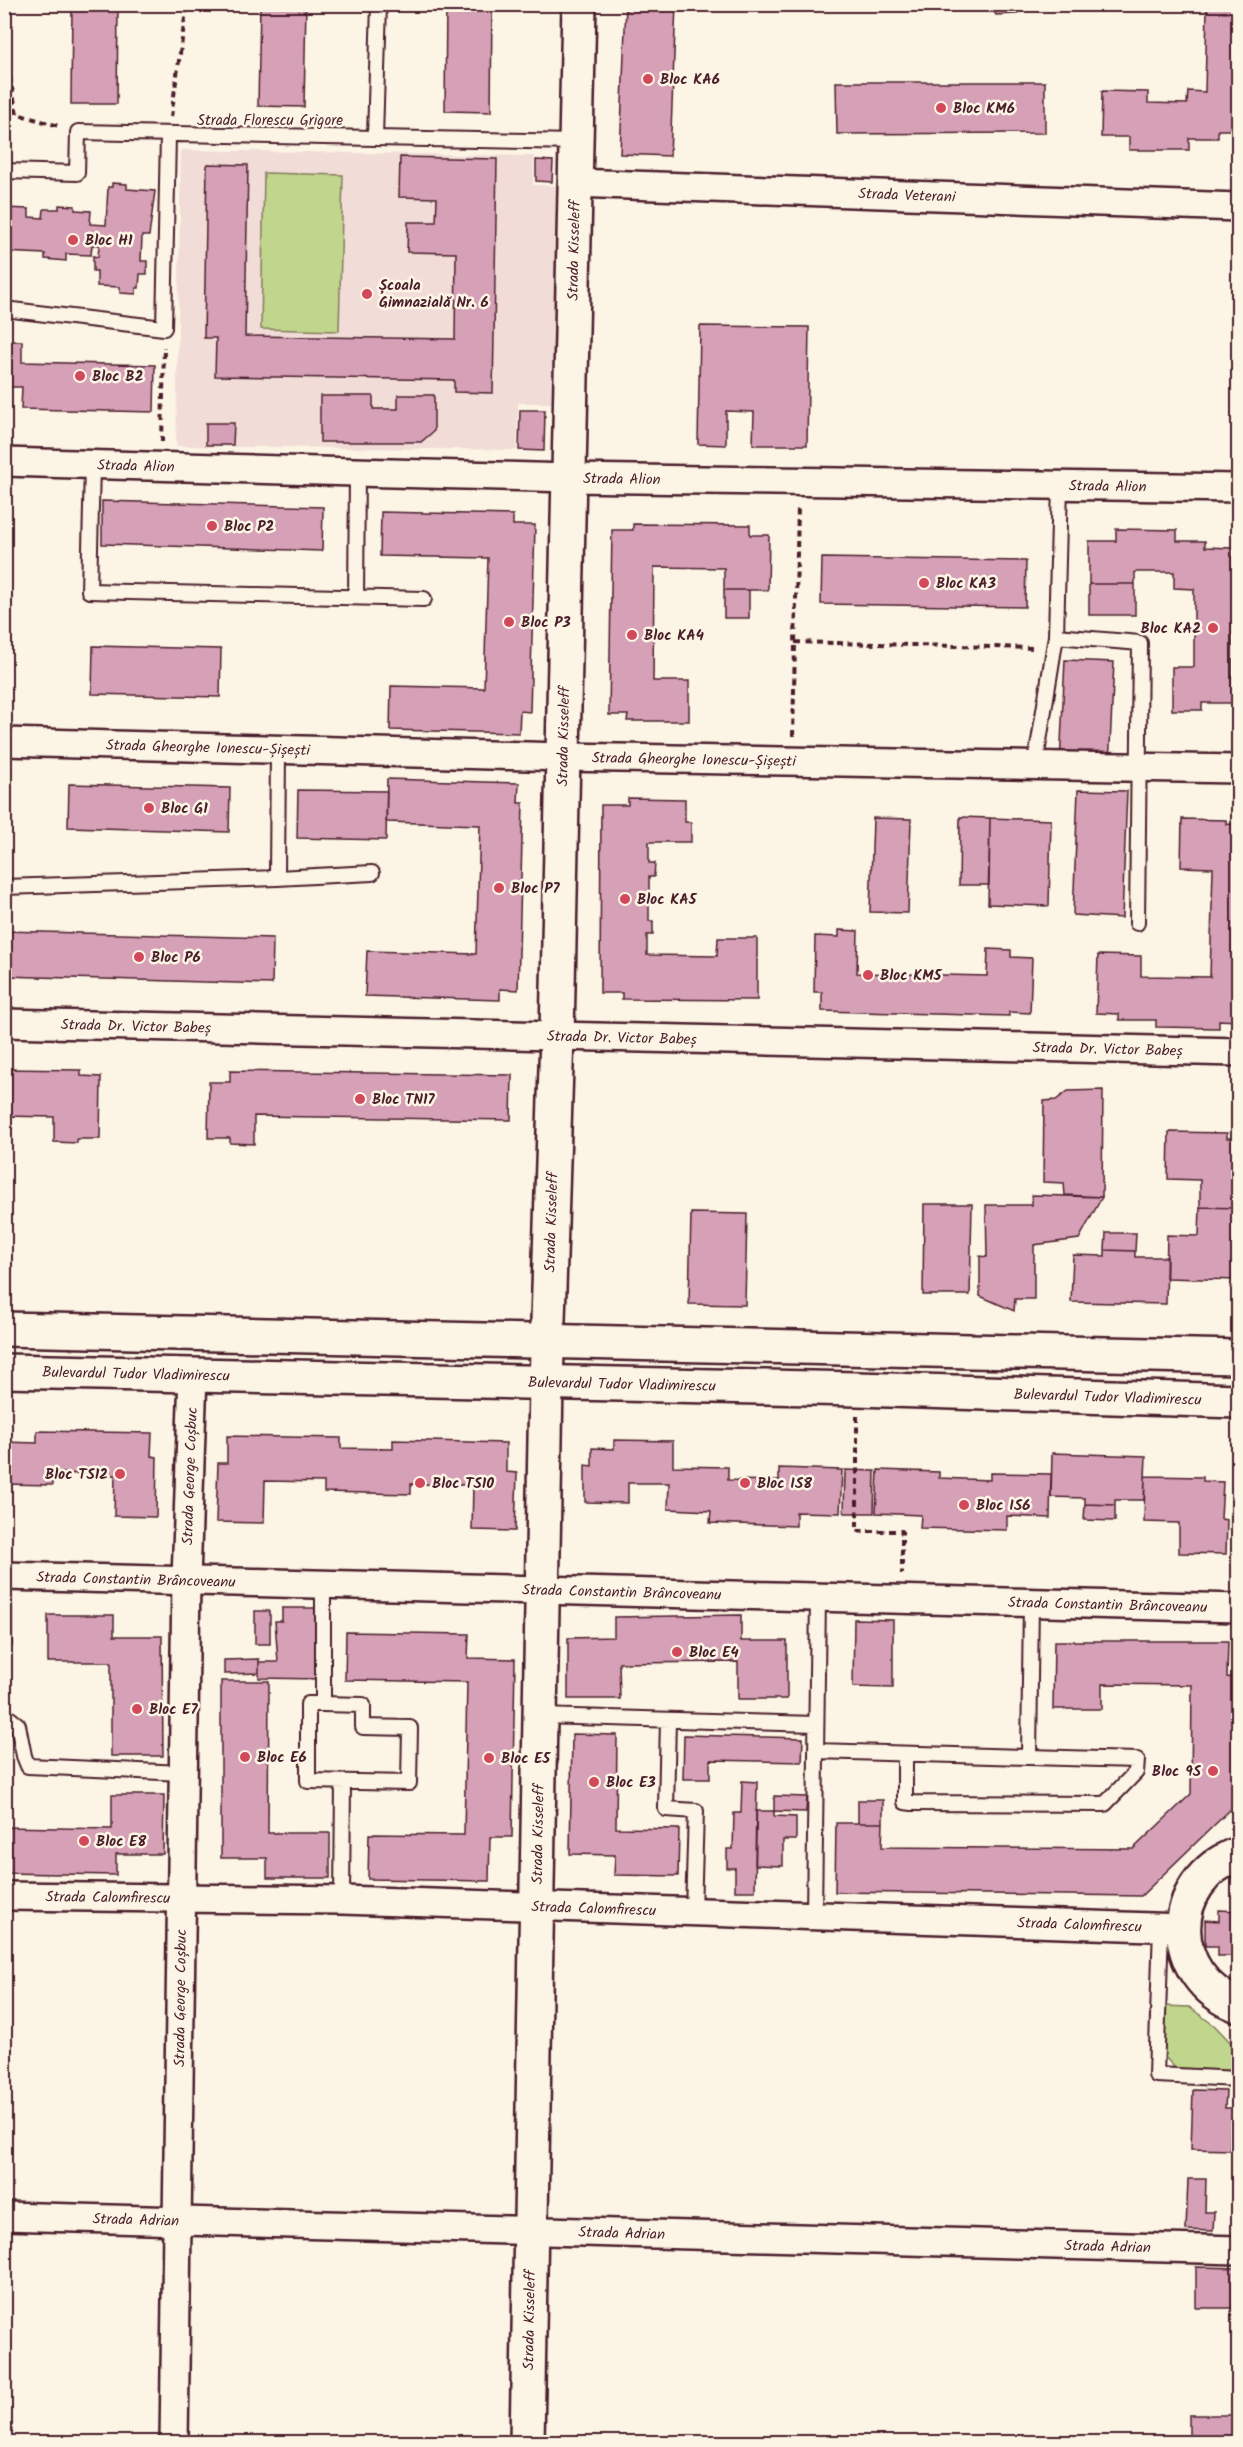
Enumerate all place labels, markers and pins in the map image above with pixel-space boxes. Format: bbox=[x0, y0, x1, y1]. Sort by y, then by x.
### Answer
place label: Bloc KA6 bbox=[660, 68, 720, 92]
marker: Bloc KA6 bbox=[641, 72, 655, 86]
place label: Bloc KM6 bbox=[953, 97, 1015, 121]
marker: Bloc KM6 bbox=[934, 101, 948, 115]
place label: Bloc H1 bbox=[85, 229, 133, 253]
marker: Bloc H1 bbox=[66, 233, 80, 247]
place label: Școala Gimnazială Nr. 6 bbox=[379, 274, 489, 315]
marker: Școala Gimnazială Nr. 6 bbox=[360, 287, 374, 301]
place label: Bloc B2 bbox=[92, 365, 144, 389]
marker: Bloc B2 bbox=[73, 369, 87, 383]
place label: Bloc P2 bbox=[224, 515, 275, 539]
marker: Bloc P2 bbox=[205, 519, 219, 533]
place label: Bloc KA3 bbox=[936, 572, 996, 596]
marker: Bloc KA3 bbox=[917, 576, 931, 590]
place label: Bloc P3 bbox=[521, 611, 571, 635]
marker: Bloc P3 bbox=[502, 615, 516, 629]
place label: Bloc KA2 bbox=[1140, 617, 1201, 641]
marker: Bloc KA2 bbox=[1206, 621, 1220, 635]
place label: Bloc KA4 bbox=[644, 624, 704, 648]
marker: Bloc KA4 bbox=[625, 628, 639, 642]
place label: Bloc G1 bbox=[161, 797, 208, 821]
marker: Bloc G1 bbox=[142, 801, 156, 815]
place label: Bloc P7 bbox=[511, 877, 561, 901]
marker: Bloc P7 bbox=[492, 881, 506, 895]
place label: Bloc KA5 bbox=[637, 888, 698, 912]
marker: Bloc KA5 bbox=[618, 892, 632, 906]
place label: Bloc P6 bbox=[151, 946, 201, 970]
marker: Bloc P6 bbox=[132, 950, 146, 964]
place label: Bloc KM5 bbox=[880, 964, 943, 988]
marker: Bloc KM5 bbox=[861, 968, 875, 982]
place label: Bloc TN17 bbox=[372, 1088, 435, 1112]
marker: Bloc TN17 bbox=[353, 1092, 367, 1106]
place label: Bloc TS12 bbox=[45, 1463, 108, 1487]
marker: Bloc TS12 bbox=[113, 1467, 127, 1481]
place label: Bloc TS10 bbox=[432, 1472, 494, 1496]
place label: Bloc IS8 bbox=[757, 1472, 812, 1496]
marker: Bloc TS10 bbox=[413, 1476, 427, 1490]
marker: Bloc IS8 bbox=[738, 1476, 752, 1490]
place label: Bloc IS6 bbox=[976, 1494, 1030, 1518]
marker: Bloc IS6 bbox=[957, 1498, 971, 1512]
place label: Bloc E4 bbox=[689, 1641, 739, 1665]
marker: Bloc E4 bbox=[670, 1645, 684, 1659]
place label: Bloc E7 bbox=[149, 1698, 199, 1722]
marker: Bloc E7 bbox=[130, 1702, 144, 1716]
place label: Bloc E6 bbox=[257, 1746, 307, 1770]
place label: Bloc E5 bbox=[501, 1747, 552, 1771]
marker: Bloc E6 bbox=[238, 1750, 252, 1764]
marker: Bloc E5 bbox=[482, 1751, 496, 1765]
place label: Bloc 9S bbox=[1152, 1760, 1202, 1784]
marker: Bloc 9S bbox=[1206, 1764, 1220, 1778]
place label: Bloc E3 bbox=[606, 1771, 656, 1795]
marker: Bloc E3 bbox=[587, 1775, 601, 1789]
place label: Bloc E8 bbox=[96, 1830, 147, 1854]
marker: Bloc E8 bbox=[77, 1834, 91, 1848]

